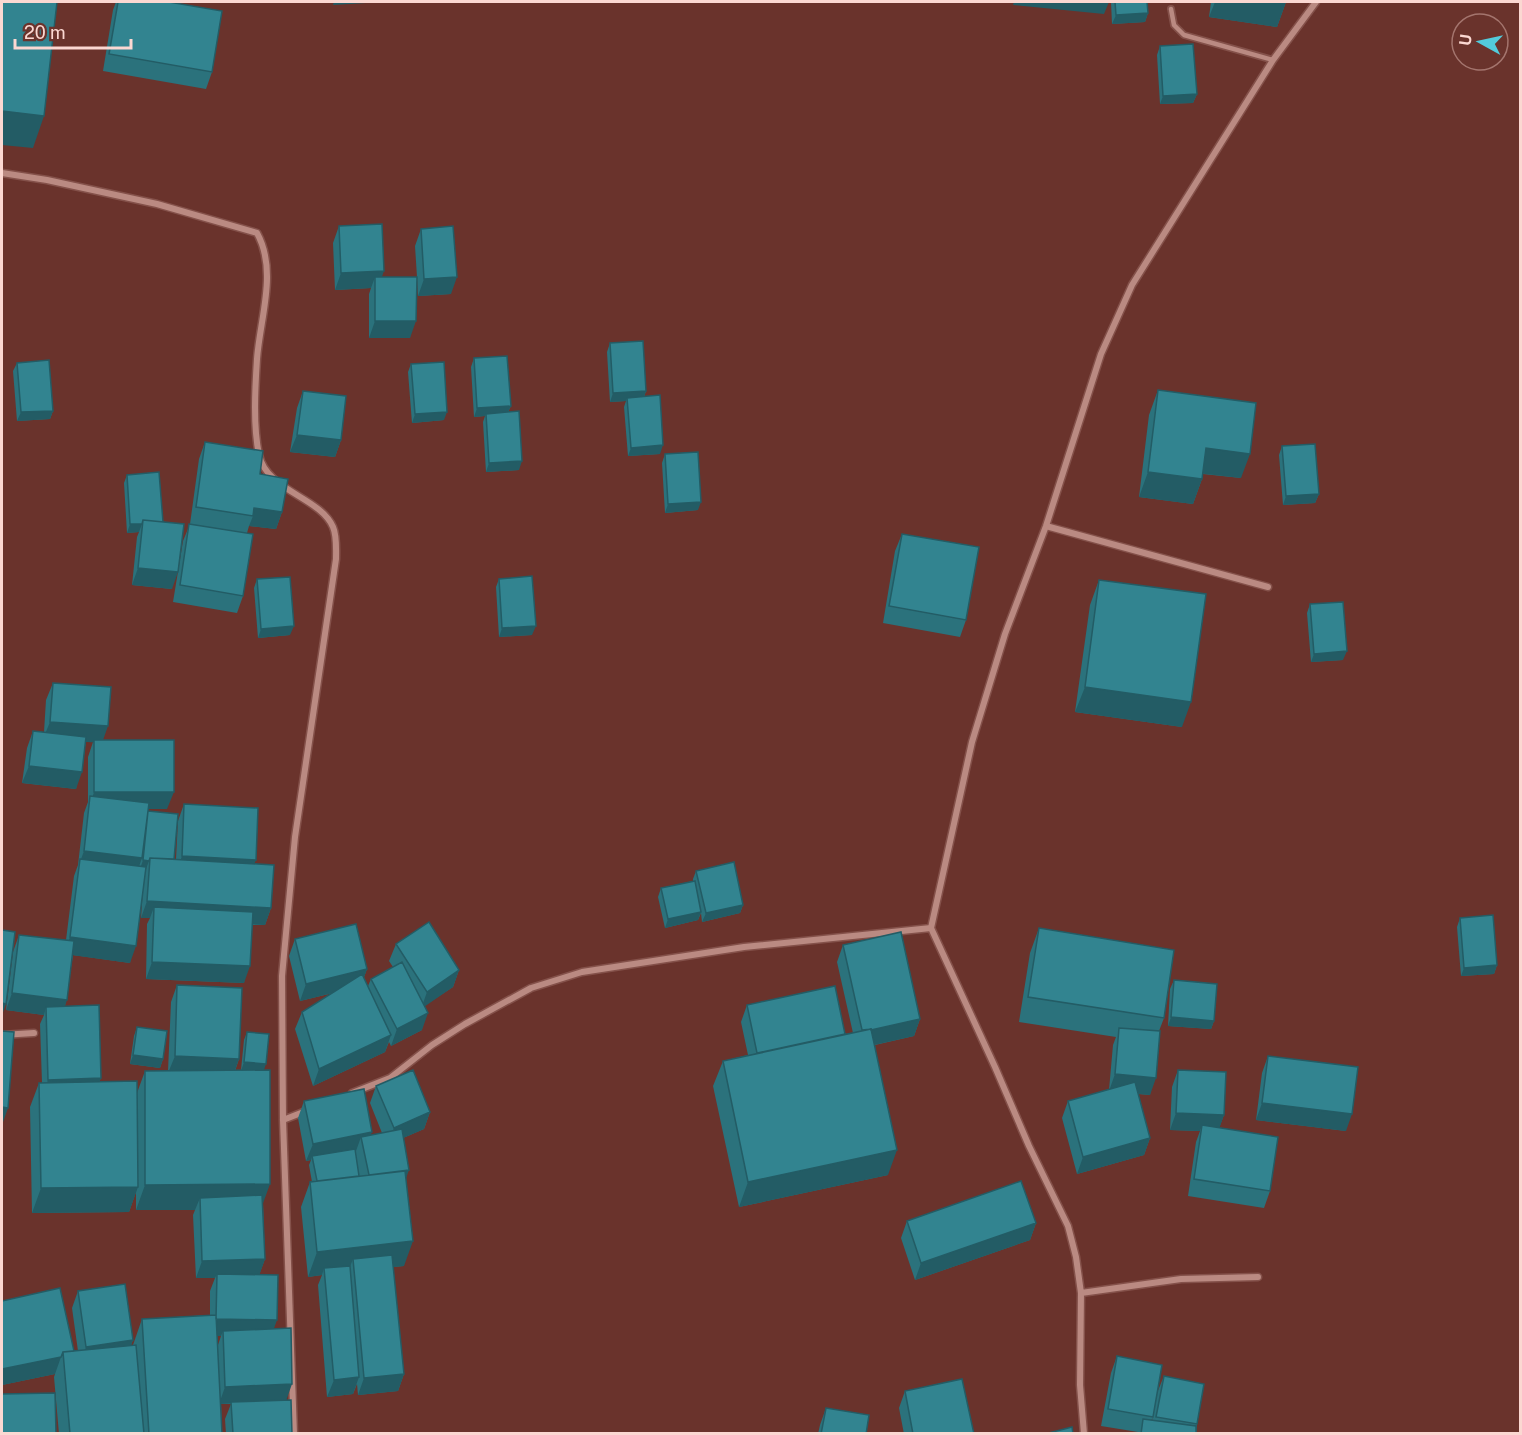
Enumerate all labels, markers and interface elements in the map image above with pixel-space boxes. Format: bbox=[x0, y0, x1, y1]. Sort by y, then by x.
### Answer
scale bar bbox=[15, 12, 130, 50]
north arrow bbox=[1450, 12, 1510, 72]
text: 20 m bbox=[24, 22, 66, 43]
text: U bbox=[1455, 33, 1476, 47]

